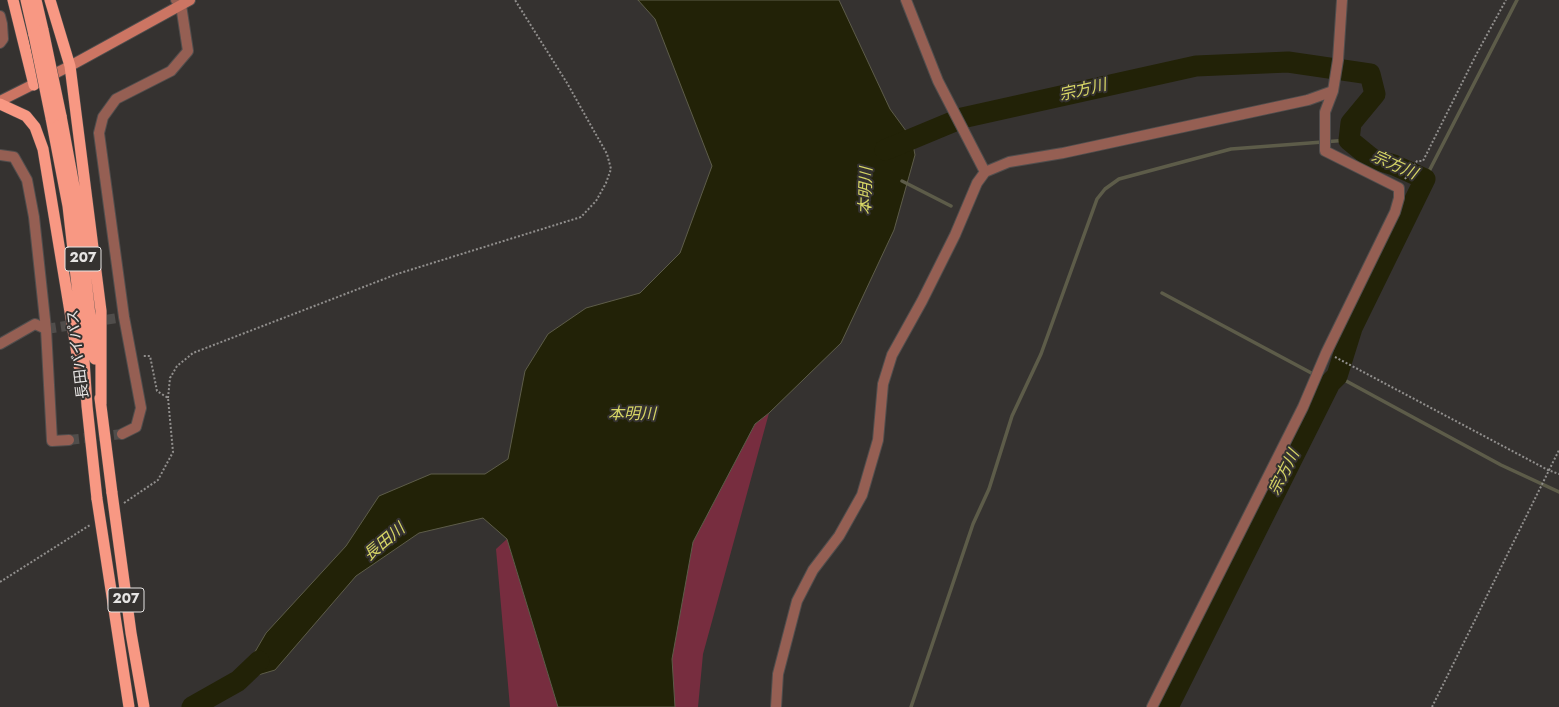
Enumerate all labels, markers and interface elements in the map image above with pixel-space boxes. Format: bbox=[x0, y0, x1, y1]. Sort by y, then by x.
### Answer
water label: 宗方川 bbox=[1057, 76, 1109, 106]
water label: 宗方川 bbox=[1368, 147, 1420, 185]
water label: 本明川 bbox=[857, 167, 877, 215]
road number: 207 bbox=[65, 247, 101, 271]
street label: 長田バイパス bbox=[65, 308, 93, 400]
water label: 本明川 bbox=[608, 405, 656, 425]
water label: 宗方川 bbox=[1266, 447, 1304, 499]
water label: 長田川 bbox=[360, 520, 410, 566]
road number: 207 bbox=[108, 588, 144, 612]

